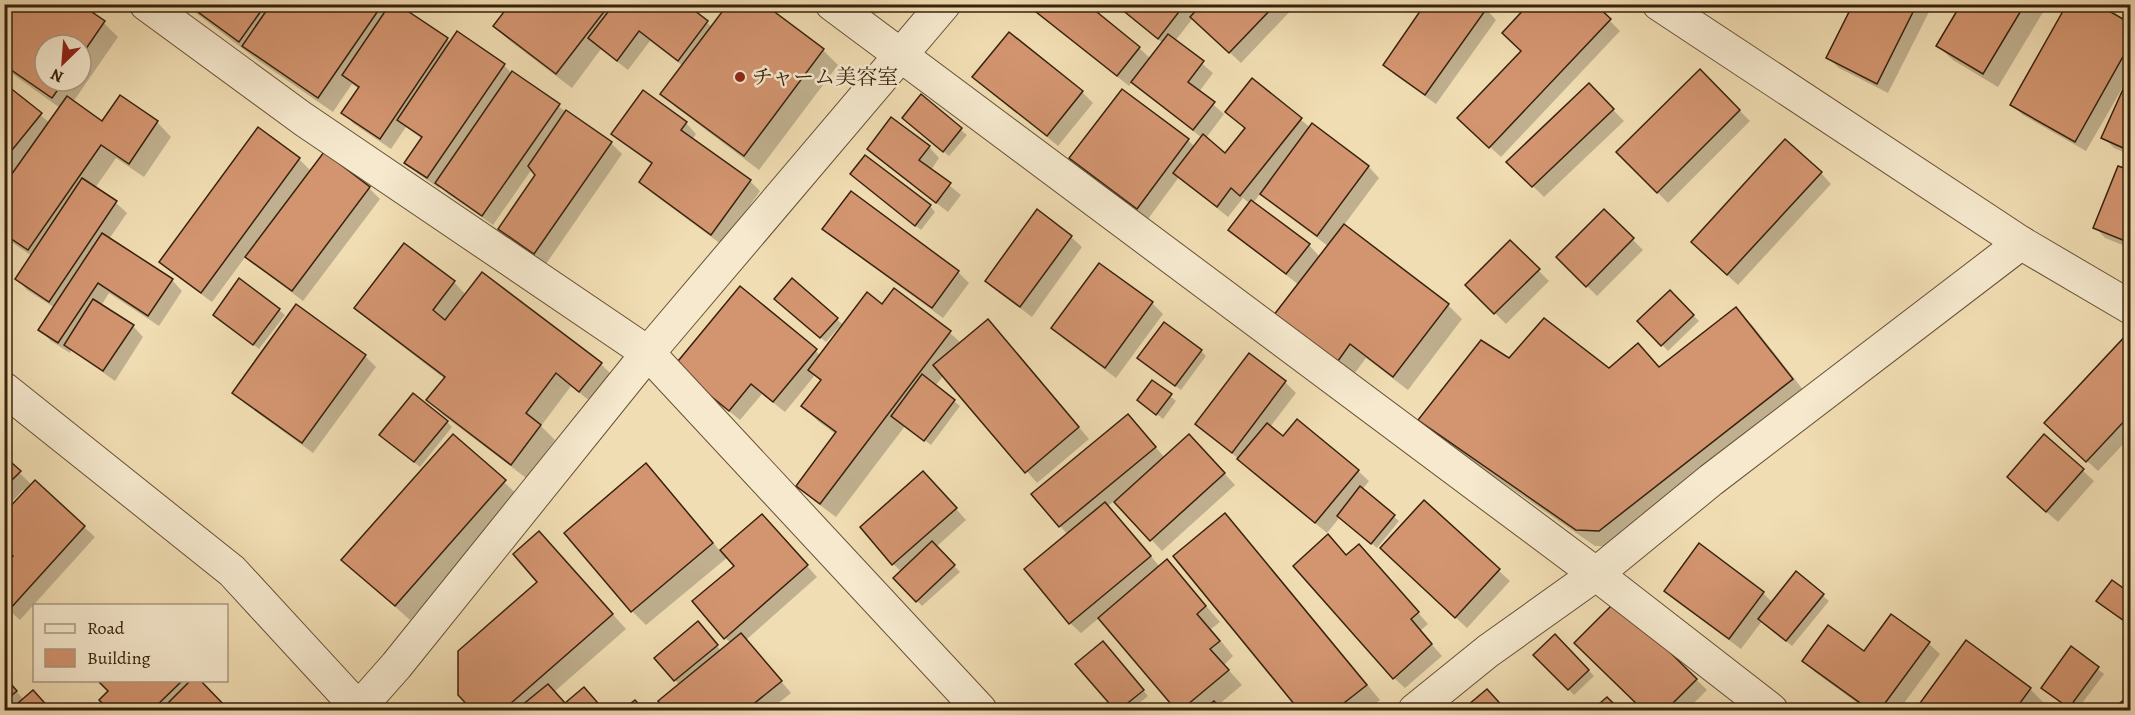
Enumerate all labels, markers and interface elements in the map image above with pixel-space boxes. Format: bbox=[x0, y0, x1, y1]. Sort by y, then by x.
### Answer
north arrow bbox=[33, 33, 93, 93]
text: N bbox=[47, 63, 67, 88]
place label: チャーム美容室 bbox=[752, 63, 898, 91]
marker: チャーム美容室 bbox=[733, 70, 747, 84]
legend bbox=[33, 604, 228, 682]
text: Road bbox=[87, 616, 125, 640]
text: Building bbox=[87, 646, 151, 670]

